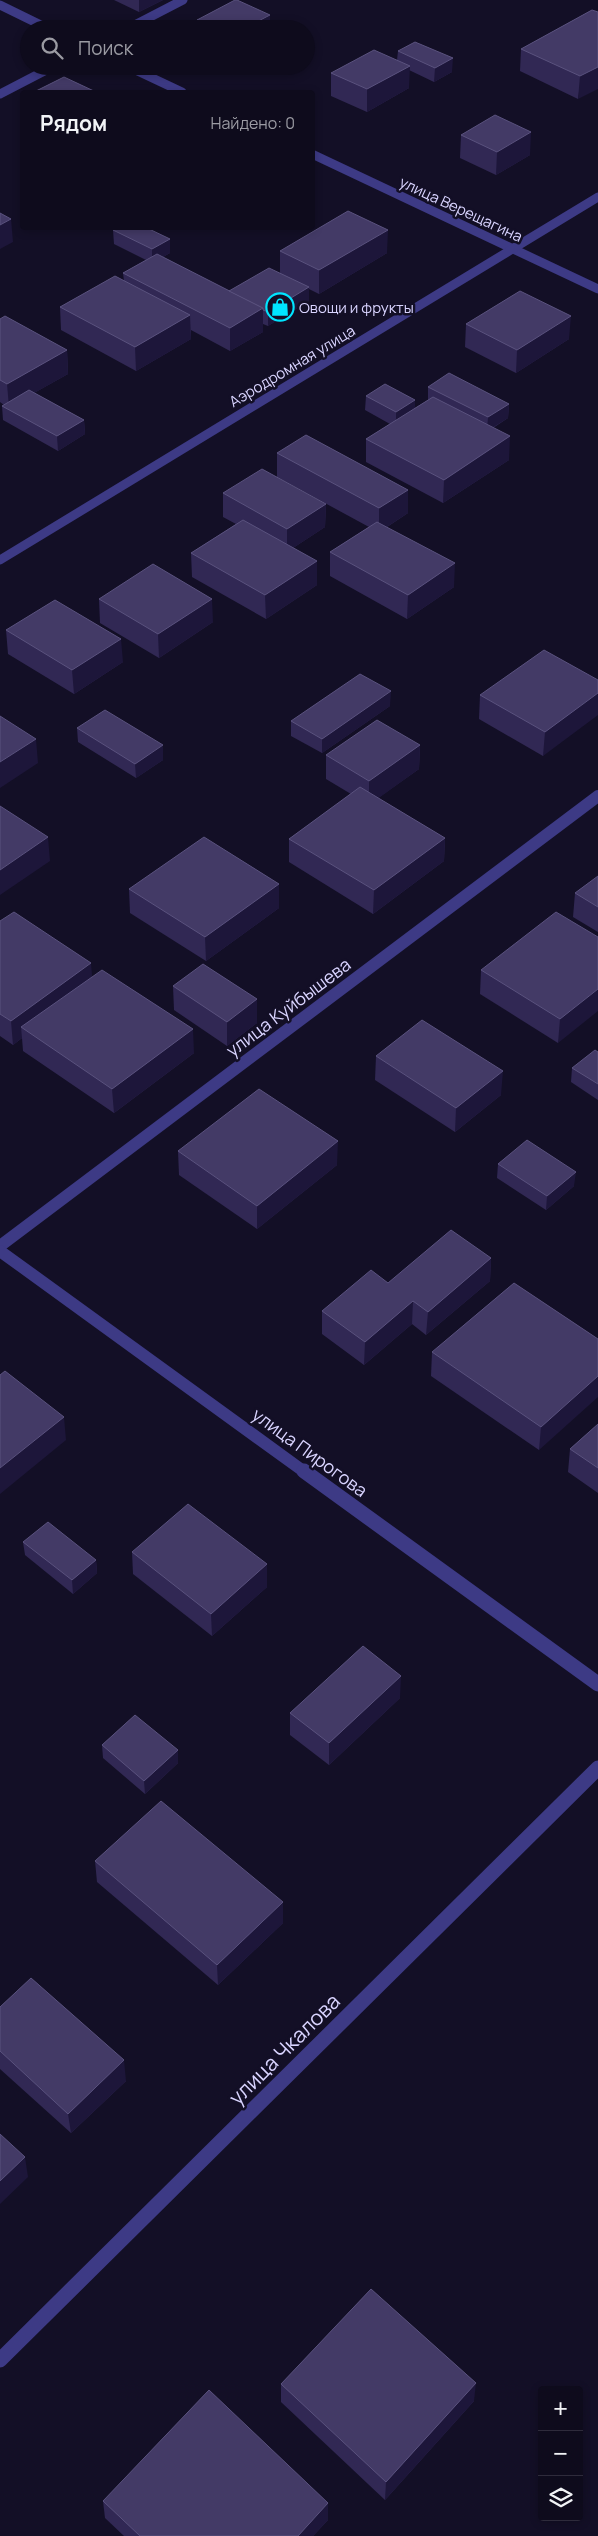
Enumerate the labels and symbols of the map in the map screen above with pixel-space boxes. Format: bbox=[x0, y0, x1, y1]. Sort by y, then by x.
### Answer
street label: улица Верещагина bbox=[396, 171, 526, 247]
shop icon: Овощи и фрукты bbox=[265, 292, 295, 322]
place label: Овощи и фрукты bbox=[299, 297, 414, 318]
street label: Аэродромная улица bbox=[225, 320, 359, 412]
street label: улица Куйбышева bbox=[221, 952, 355, 1062]
street label: улица Пирогова bbox=[248, 1402, 372, 1502]
street label: улица Чкалова bbox=[222, 1987, 346, 2111]

